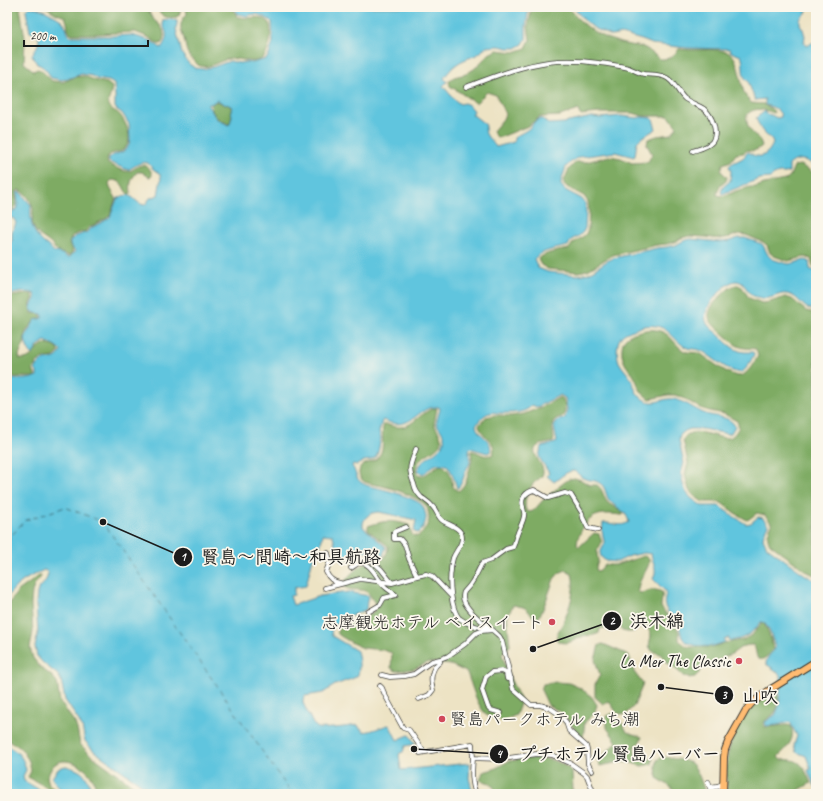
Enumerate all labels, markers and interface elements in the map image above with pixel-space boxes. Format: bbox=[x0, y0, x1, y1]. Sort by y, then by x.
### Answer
scale bar bbox=[24, 22, 148, 48]
text: 200 m bbox=[30, 28, 57, 44]
callout: 賢島～間崎～和具航路 bbox=[173, 542, 389, 572]
text: 賢島～間崎～和具航路 bbox=[201, 546, 381, 568]
text: 1 bbox=[180, 549, 187, 565]
callout: 浜木綿 bbox=[602, 606, 692, 636]
text: 浜木綿 bbox=[630, 610, 684, 632]
place label: 志摩観光ホテル ベイスイート bbox=[322, 612, 544, 633]
text: 2 bbox=[609, 613, 616, 629]
marker: 志摩観光ホテル ベイスイート bbox=[547, 617, 557, 627]
place label: La Mer The Classic bbox=[620, 651, 732, 672]
marker: La Mer The Classic bbox=[734, 656, 744, 666]
callout: 山吹 bbox=[714, 680, 786, 710]
text: 山吹 bbox=[742, 685, 778, 707]
text: 3 bbox=[721, 687, 728, 703]
place label: 賢島パークホテル みち潮 bbox=[450, 709, 640, 730]
marker: 賢島パークホテル みち潮 bbox=[437, 714, 447, 724]
callout: プチホテル 賢島ハーバー bbox=[489, 739, 728, 769]
text: プチホテル 賢島ハーバー bbox=[518, 743, 720, 765]
text: 4 bbox=[496, 746, 503, 762]

